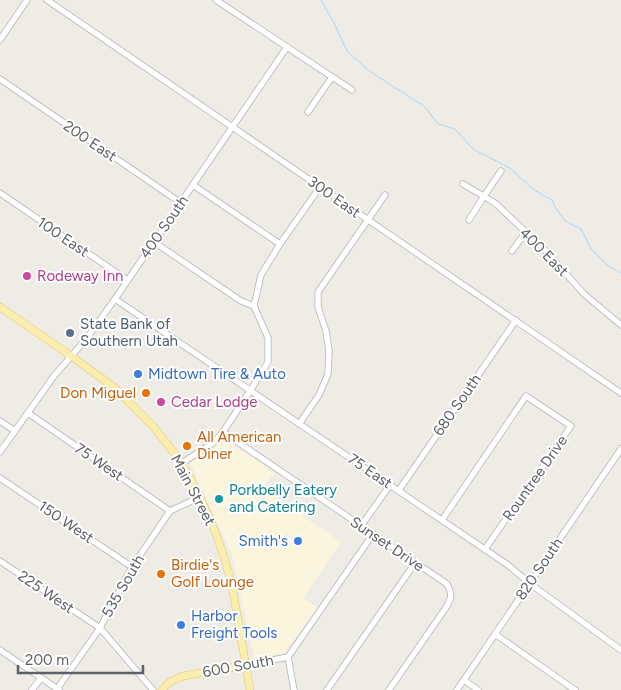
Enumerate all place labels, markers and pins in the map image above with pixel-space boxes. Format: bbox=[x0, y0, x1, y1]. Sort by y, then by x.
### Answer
place label: Rodeway Inn bbox=[37, 267, 123, 285]
marker: Rodeway Inn bbox=[21, 270, 33, 282]
place label: State Bank of Southern Utah bbox=[80, 315, 178, 350]
marker: State Bank of Southern Utah bbox=[64, 327, 76, 339]
place label: Midtown Tire & Auto bbox=[148, 365, 286, 383]
marker: Midtown Tire & Auto bbox=[132, 368, 144, 380]
place label: Don Miguel bbox=[60, 384, 136, 402]
marker: Don Miguel bbox=[140, 387, 152, 399]
place label: Cedar Lodge bbox=[171, 393, 258, 411]
marker: Cedar Lodge bbox=[155, 396, 167, 408]
place label: All American Diner bbox=[197, 428, 281, 463]
marker: All American Diner bbox=[181, 440, 193, 452]
place label: Porkbelly Eatery and Catering bbox=[229, 481, 337, 516]
marker: Porkbelly Eatery and Catering bbox=[213, 493, 225, 505]
place label: Smith's bbox=[239, 532, 288, 550]
marker: Smith's bbox=[292, 535, 304, 547]
place label: Birdie's Golf Lounge bbox=[171, 556, 254, 591]
marker: Birdie's Golf Lounge bbox=[155, 568, 167, 580]
place label: Harbor Freight Tools bbox=[191, 607, 277, 642]
marker: Harbor Freight Tools bbox=[175, 619, 187, 631]

